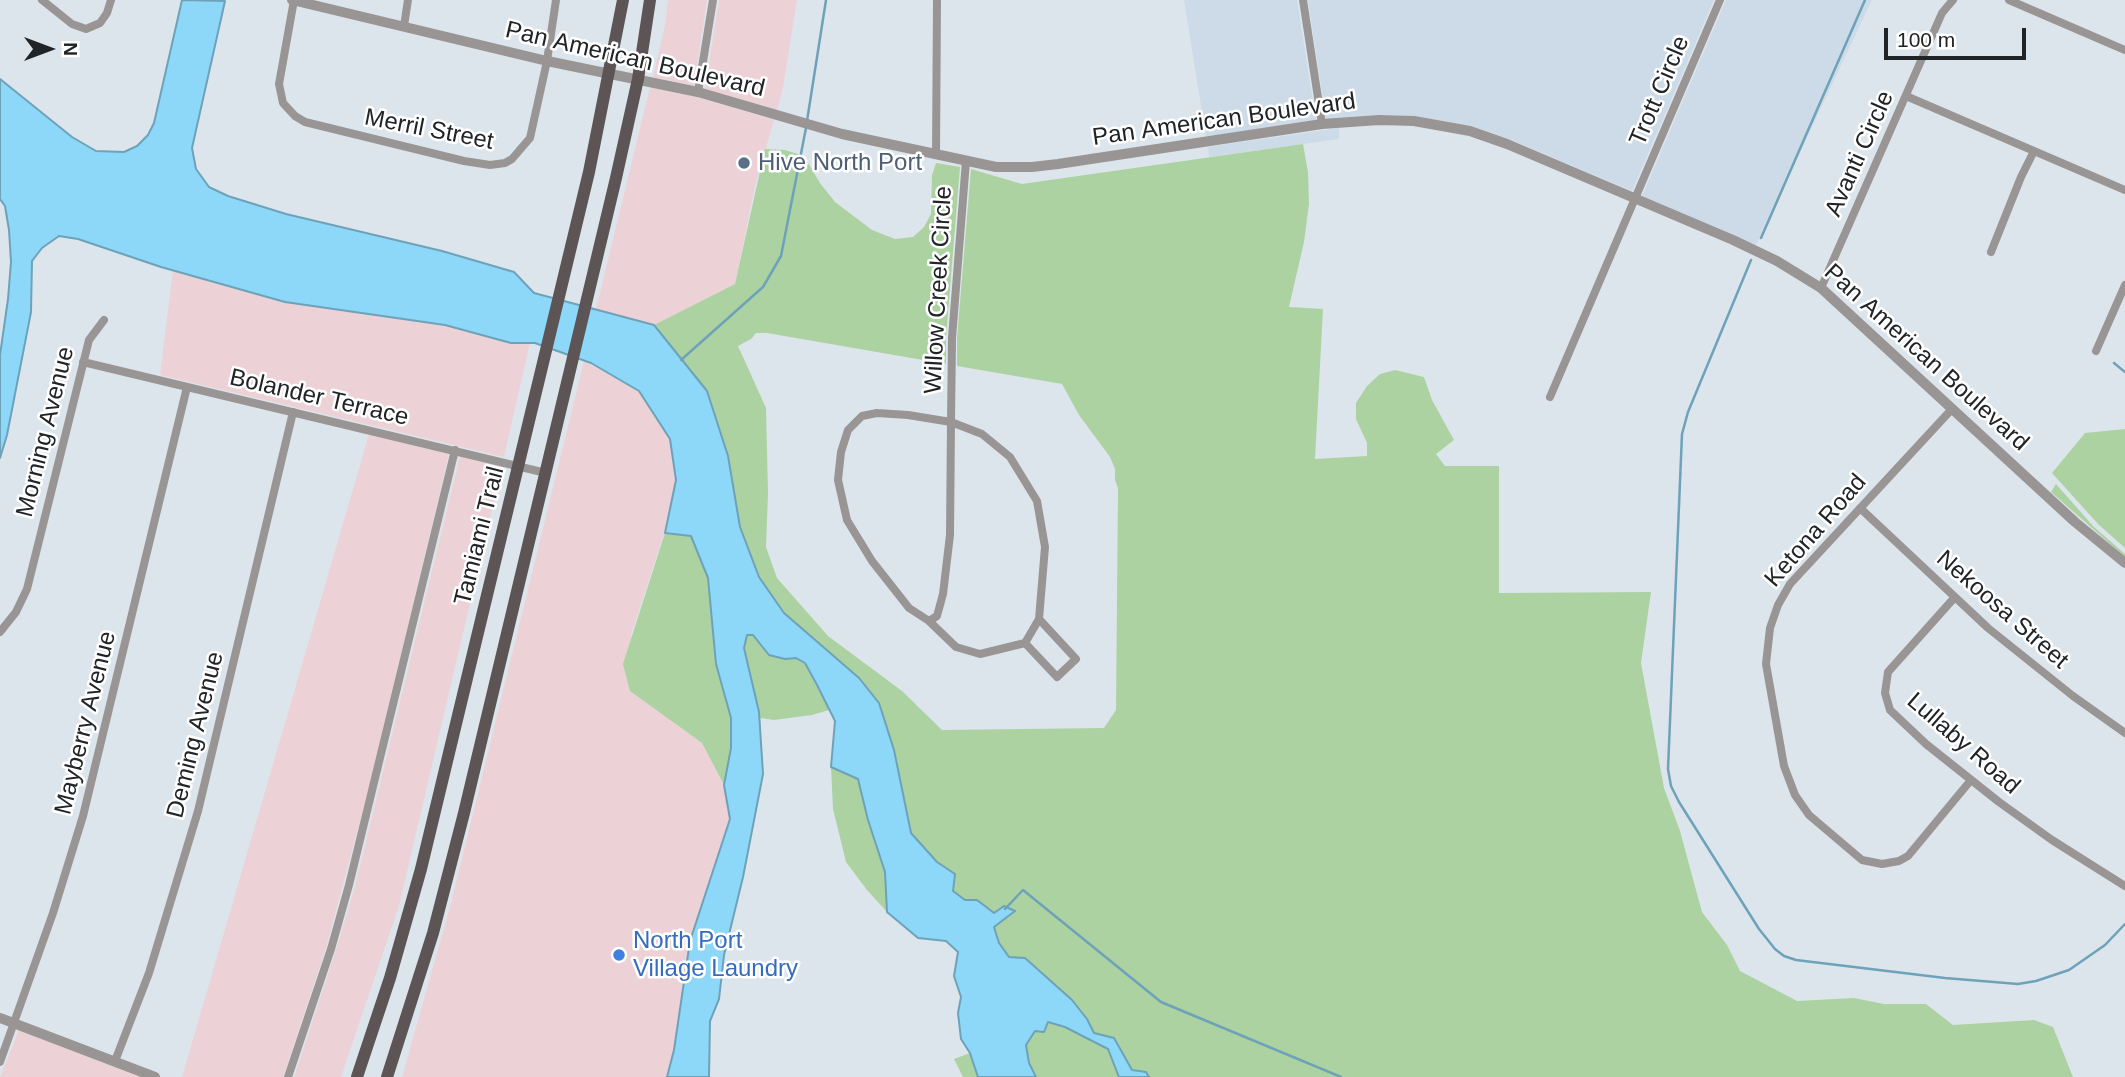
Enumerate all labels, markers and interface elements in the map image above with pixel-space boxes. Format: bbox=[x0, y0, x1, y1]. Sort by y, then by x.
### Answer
north arrow bbox=[14, 14, 84, 84]
scale bar bbox=[1887, 14, 2029, 58]
street label: Pan American Boulevard bbox=[502, 16, 768, 104]
text: 100 m bbox=[1897, 28, 1955, 51]
street label: Trott Circle bbox=[1624, 32, 1696, 150]
text: N bbox=[60, 42, 81, 56]
street label: Pan American Boulevard bbox=[1091, 87, 1357, 153]
street label: Avanti Circle bbox=[1820, 87, 1900, 221]
street label: Merril Street bbox=[362, 103, 496, 157]
place label: Hive North Port bbox=[758, 149, 922, 177]
marker: Hive North Port bbox=[736, 155, 752, 171]
street label: Willow Creek Circle bbox=[919, 185, 959, 395]
street label: Pan American Boulevard bbox=[1818, 258, 2034, 458]
street label: Morning Avenue bbox=[11, 344, 81, 520]
street label: Bolander Terrace bbox=[227, 363, 411, 433]
street label: Tamiami Trail bbox=[449, 464, 511, 608]
street label: Ketona Road bbox=[1759, 469, 1873, 593]
street label: Nekoosa Street bbox=[1930, 545, 2074, 675]
street label: Mayberry Avenue bbox=[49, 628, 123, 818]
street label: Deming Avenue bbox=[161, 649, 231, 821]
street label: Lullaby Road bbox=[1901, 687, 2025, 801]
place label: North Port Village Laundry bbox=[633, 927, 798, 983]
marker: North Port Village Laundry bbox=[611, 947, 627, 963]

